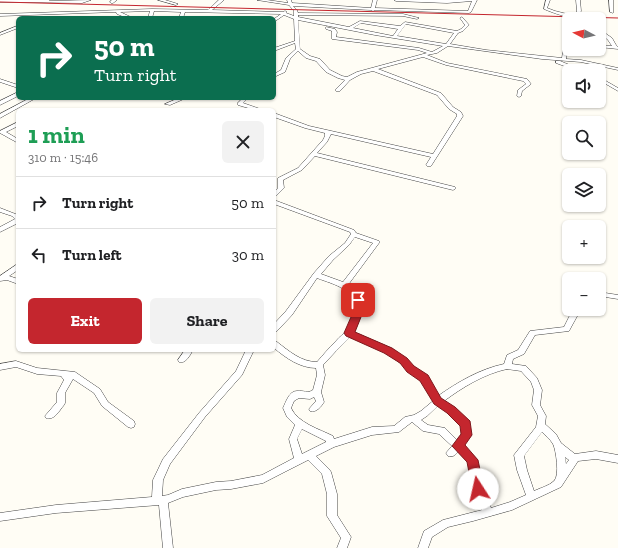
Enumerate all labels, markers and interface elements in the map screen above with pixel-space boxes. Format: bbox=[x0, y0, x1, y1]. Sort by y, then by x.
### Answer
north arrow bbox=[562, 12, 606, 56]
map controls bbox=[562, 12, 606, 316]
text: 50 m bbox=[94, 30, 155, 63]
icon: right bbox=[28, 32, 80, 84]
text: Turn right bbox=[94, 64, 176, 86]
button: sound bbox=[562, 64, 606, 108]
button: search bbox=[562, 116, 606, 160]
text: 1 min bbox=[28, 120, 85, 149]
button: close bbox=[222, 121, 264, 163]
text: 310 m · 15:46 bbox=[28, 150, 98, 165]
button: layers bbox=[562, 168, 606, 212]
icon: right bbox=[28, 192, 50, 214]
text: Turn right bbox=[62, 194, 133, 212]
text: 50 m bbox=[231, 194, 264, 212]
button: + bbox=[562, 220, 606, 264]
icon: left bbox=[28, 244, 50, 266]
text: Turn left bbox=[62, 246, 122, 264]
text: 30 m bbox=[232, 246, 264, 264]
button: − bbox=[562, 272, 606, 316]
pin bbox=[341, 283, 375, 317]
icon: arrive bbox=[347, 289, 369, 311]
button: Exit bbox=[28, 298, 142, 344]
button: Share bbox=[150, 298, 264, 344]
position arrow bbox=[457, 468, 499, 510]

